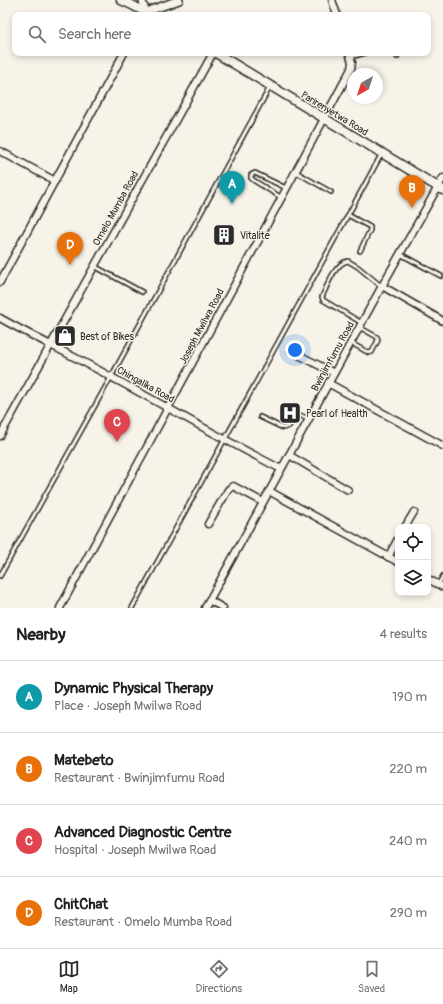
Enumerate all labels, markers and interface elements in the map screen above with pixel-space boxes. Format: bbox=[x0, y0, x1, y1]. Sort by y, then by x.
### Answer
search box bbox=[12, 12, 431, 56]
icon: search bbox=[26, 23, 48, 45]
text: Search here bbox=[58, 25, 131, 44]
north arrow bbox=[347, 68, 383, 104]
street label: Parirenyetwa Road bbox=[299, 89, 370, 139]
street label: Omelo Mumba Road bbox=[90, 169, 141, 248]
pin: A bbox=[219, 171, 245, 204]
pin: B bbox=[399, 175, 425, 208]
building icon: Vitalite bbox=[211, 222, 237, 248]
place label: Vitalite bbox=[240, 230, 270, 242]
pin: D bbox=[57, 232, 83, 265]
street label: Joseph Mwilwa Road bbox=[177, 287, 227, 366]
street label: Bwinjimfumu Road bbox=[309, 320, 357, 393]
shop icon: Best of Bikes bbox=[52, 323, 78, 349]
place label: Best of Bikes bbox=[80, 331, 134, 343]
your location bbox=[285, 340, 305, 360]
street label: Chingalika Road bbox=[115, 364, 176, 406]
hospital icon: Pearl of Health bbox=[277, 400, 303, 426]
place label: Pearl of Health bbox=[306, 408, 368, 420]
pin: C bbox=[104, 409, 130, 442]
map controls bbox=[395, 524, 431, 596]
button: locate bbox=[395, 524, 431, 560]
button: layers bbox=[395, 560, 431, 596]
text: Nearby bbox=[16, 624, 65, 645]
text: 4 results bbox=[380, 626, 427, 642]
text: Dynamic Physical Therapy bbox=[54, 679, 213, 698]
text: A bbox=[25, 689, 33, 705]
text: 190 m bbox=[392, 689, 427, 705]
text: Place · Joseph Mwilwa Road bbox=[54, 698, 202, 714]
text: Matebeto bbox=[54, 751, 114, 770]
text: B bbox=[25, 761, 33, 777]
text: 220 m bbox=[389, 761, 427, 777]
text: Restaurant · Bwinjimfumu Road bbox=[54, 770, 225, 786]
text: Advanced Diagnostic Centre bbox=[54, 823, 231, 842]
text: C bbox=[25, 833, 33, 849]
text: 240 m bbox=[389, 833, 427, 849]
text: Hospital · Joseph Mwilwa Road bbox=[54, 842, 216, 858]
text: ChitChat bbox=[54, 895, 108, 914]
text: D bbox=[25, 905, 33, 921]
text: 290 m bbox=[390, 905, 427, 921]
text: Restaurant · Omelo Mumba Road bbox=[54, 914, 232, 930]
tab: Map bbox=[58, 958, 80, 995]
tab: Directions bbox=[196, 958, 242, 995]
tab: Saved bbox=[358, 958, 385, 995]

